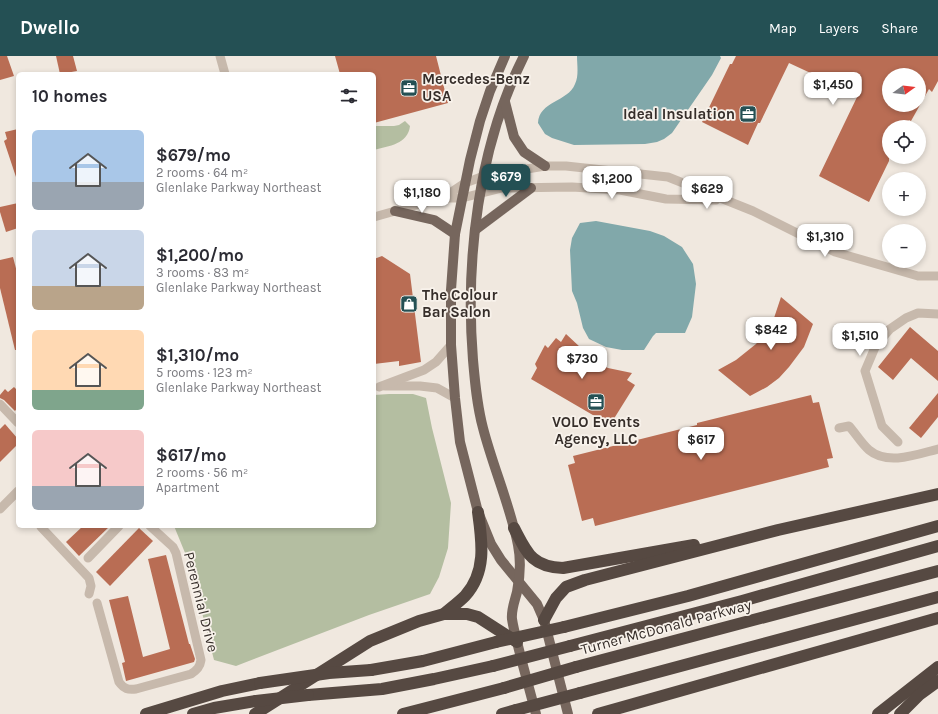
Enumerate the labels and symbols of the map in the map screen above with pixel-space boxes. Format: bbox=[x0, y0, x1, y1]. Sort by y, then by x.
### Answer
north arrow bbox=[882, 68, 926, 112]
place label: Mercedes-Benz USA bbox=[422, 70, 530, 105]
pin: $1,450 bbox=[800, 72, 866, 106]
office icon: Mercedes-Benz USA bbox=[399, 78, 419, 98]
office icon: Ideal Insulation bbox=[738, 104, 758, 124]
place label: Ideal Insulation bbox=[623, 105, 735, 123]
pin: $679 bbox=[482, 164, 530, 198]
pin: $1,200 bbox=[579, 166, 645, 200]
pin: $629 bbox=[683, 176, 731, 210]
pin: $1,180 bbox=[389, 180, 455, 214]
pin: $1,310 bbox=[792, 224, 858, 258]
place label: The Colour Bar Salon bbox=[422, 286, 498, 321]
shop icon: The Colour Bar Salon bbox=[399, 294, 419, 314]
pin: $842 bbox=[747, 317, 795, 351]
pin: $1,510 bbox=[827, 323, 893, 357]
pin: $730 bbox=[558, 346, 606, 380]
office icon: VOLO Events Agency, LLC bbox=[586, 392, 606, 412]
place label: VOLO Events Agency, LLC bbox=[552, 413, 640, 448]
pin: $617 bbox=[677, 427, 725, 461]
street label: Perennial Drive bbox=[180, 550, 222, 654]
street label: Turner McDonald Parkway bbox=[579, 596, 753, 658]

